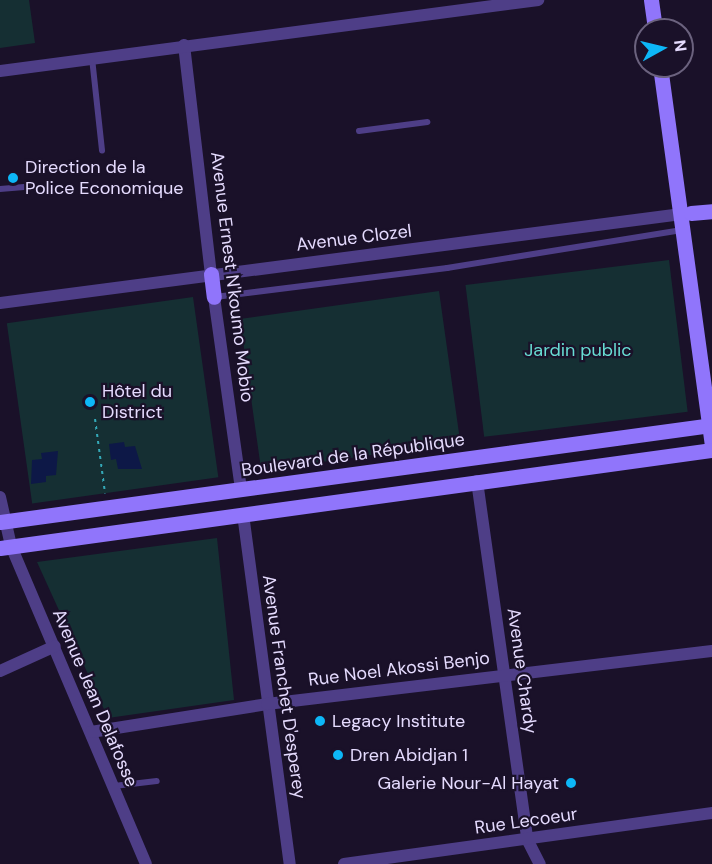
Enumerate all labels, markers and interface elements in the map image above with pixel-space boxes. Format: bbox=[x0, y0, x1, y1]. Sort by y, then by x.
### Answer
north arrow bbox=[634, 18, 694, 78]
text: N bbox=[669, 38, 692, 53]
street label: Avenue Ernest N'koumo Mobio bbox=[206, 151, 258, 403]
place label: Direction de la Police Economique bbox=[25, 157, 184, 200]
marker: Direction de la Police Economique bbox=[6, 171, 20, 185]
street label: Avenue Clozel bbox=[295, 220, 413, 256]
park label: Jardin public bbox=[524, 339, 632, 361]
place label: Hôtel du District bbox=[102, 381, 172, 424]
marker: Hôtel du District bbox=[83, 395, 97, 409]
street label: Boulevard de la République bbox=[240, 429, 466, 481]
street label: Avenue Franchet D'esperey bbox=[258, 574, 310, 800]
street label: Avenue Jean Delafosse bbox=[48, 606, 142, 790]
street label: Avenue Chardy bbox=[502, 607, 542, 735]
street label: Rue Noel Akossi Benjo bbox=[307, 647, 491, 691]
place label: Legacy Institute bbox=[332, 710, 465, 732]
marker: Legacy Institute bbox=[313, 714, 327, 728]
place label: Dren Abidjan 1 bbox=[350, 744, 468, 766]
marker: Dren Abidjan 1 bbox=[331, 748, 345, 762]
place label: Galerie Nour-Al Hayat bbox=[377, 772, 559, 794]
marker: Galerie Nour-Al Hayat bbox=[564, 776, 578, 790]
street label: Rue Lecoeur bbox=[473, 803, 579, 839]

